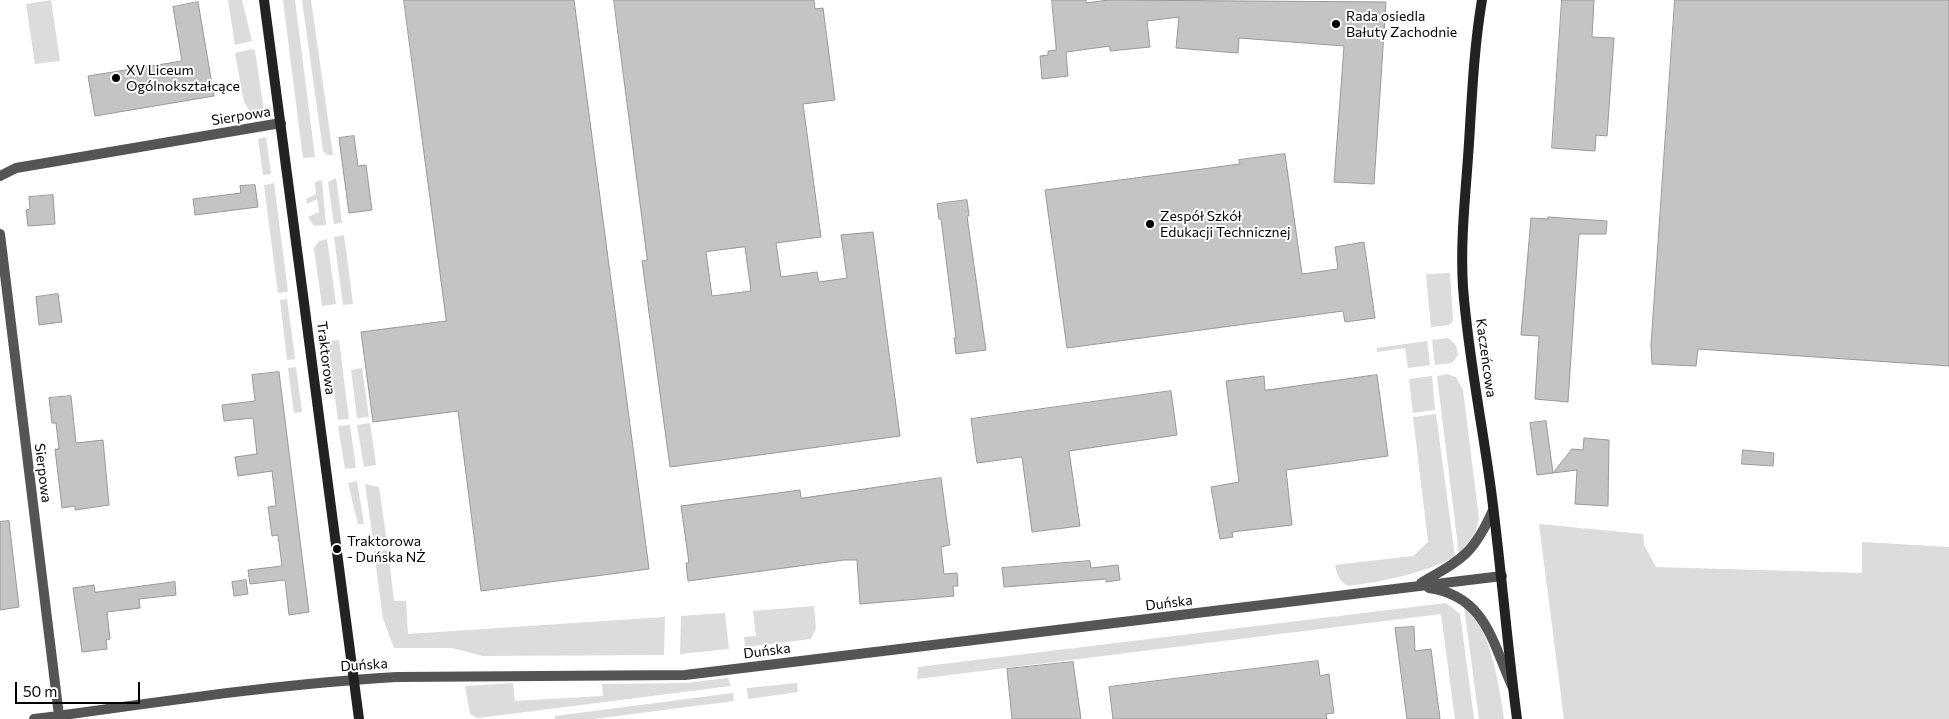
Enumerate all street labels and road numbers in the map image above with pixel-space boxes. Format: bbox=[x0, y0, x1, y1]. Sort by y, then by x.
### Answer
street label: Sierpowa bbox=[210, 103, 272, 129]
street label: Kaczeńcowa bbox=[1472, 318, 1500, 398]
street label: Traktorowa bbox=[313, 320, 339, 396]
street label: Sierpowa bbox=[31, 442, 55, 504]
street label: Duńska bbox=[1144, 592, 1194, 614]
street label: Duńska bbox=[742, 640, 792, 662]
street label: Duńska bbox=[340, 655, 388, 675]

